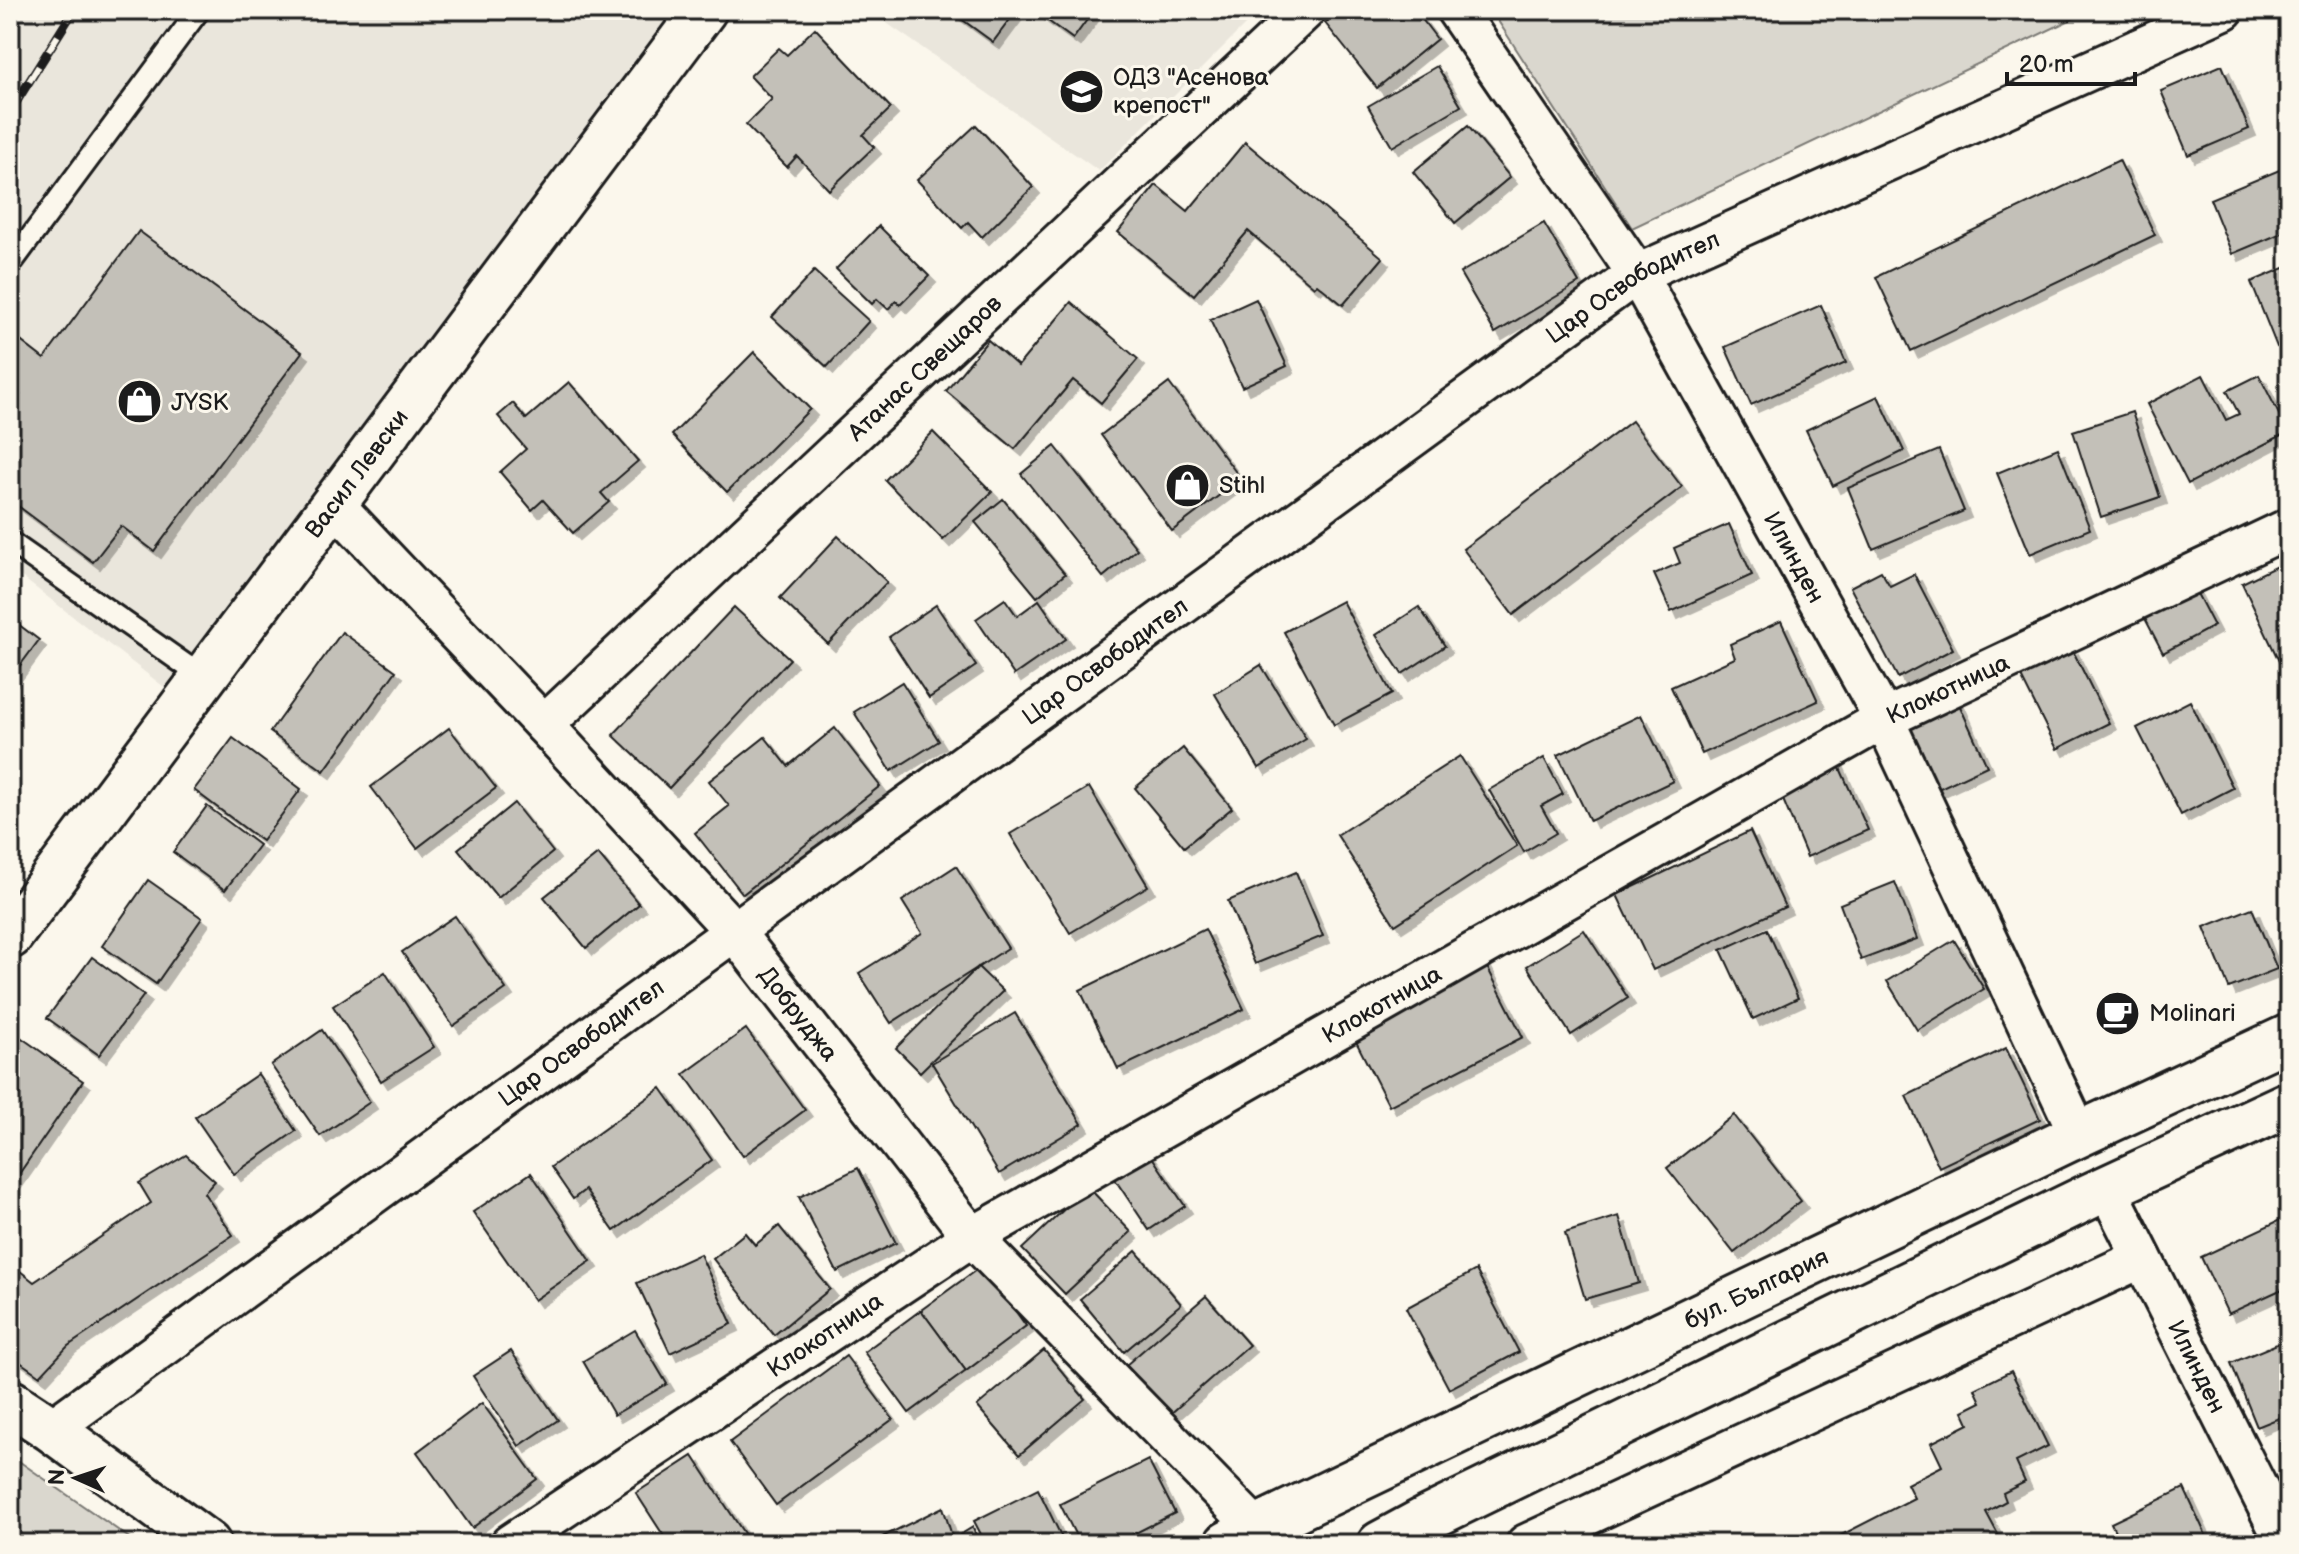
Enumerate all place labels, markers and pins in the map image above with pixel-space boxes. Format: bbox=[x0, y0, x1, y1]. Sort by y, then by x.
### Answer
place label: ОДЗ "Асенова крепост" bbox=[1113, 63, 1269, 120]
school or university icon: ОДЗ "Асенова крепост" bbox=[1058, 67, 1106, 115]
shop icon: JYSK bbox=[116, 378, 164, 426]
place label: JYSK bbox=[171, 388, 228, 417]
shop icon: Stihl bbox=[1164, 461, 1212, 509]
place label: Stihl bbox=[1219, 471, 1265, 500]
cafe icon: Molinari bbox=[2094, 989, 2142, 1037]
place label: Molinari bbox=[2149, 999, 2236, 1028]

